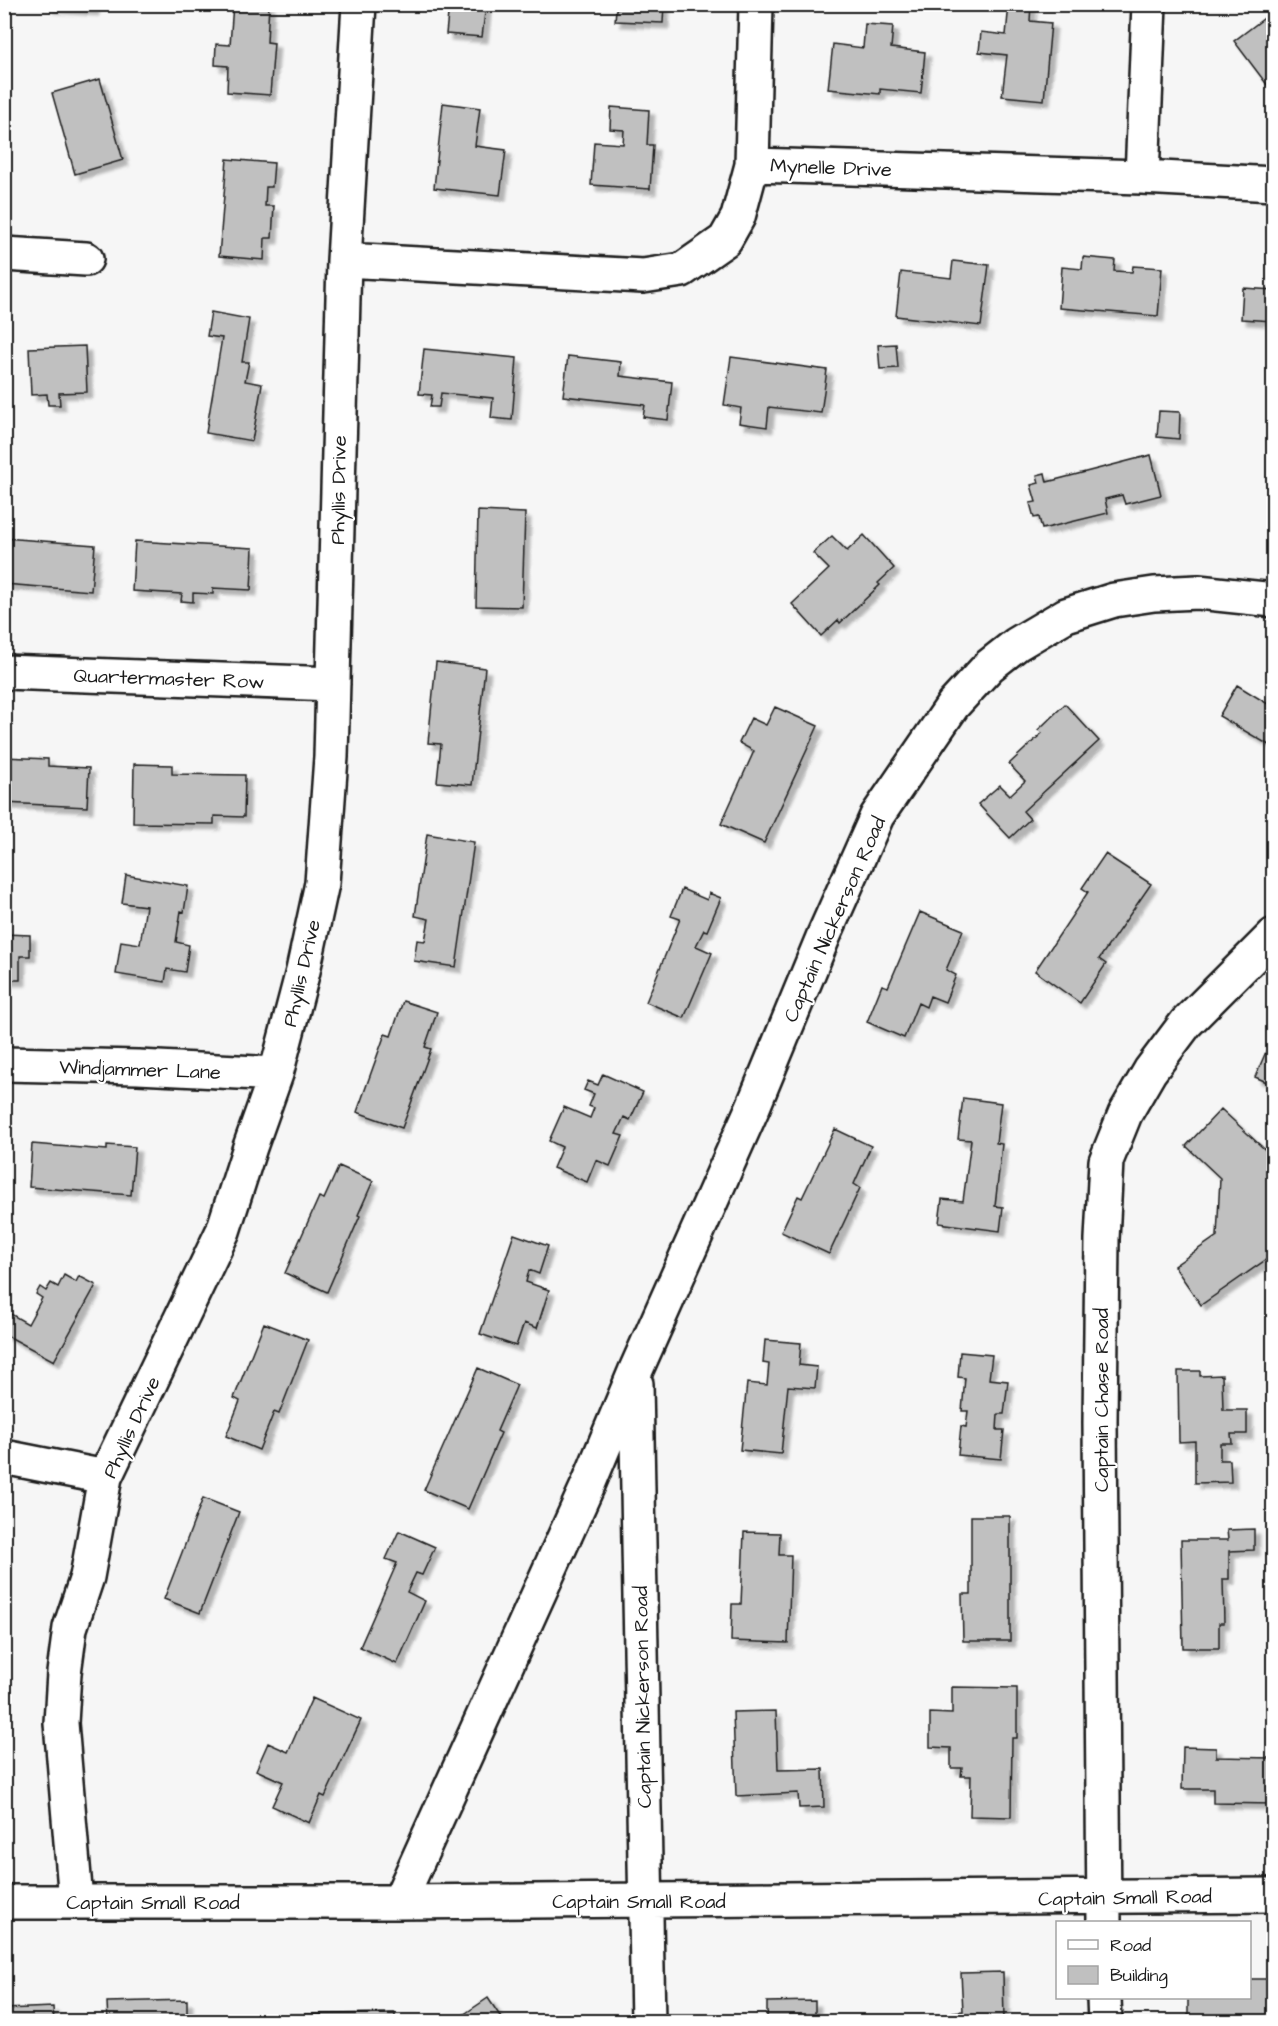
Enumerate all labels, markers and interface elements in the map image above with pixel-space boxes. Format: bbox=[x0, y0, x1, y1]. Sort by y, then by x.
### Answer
street label: Mynelle Drive bbox=[770, 152, 892, 185]
street label: Phyllis Drive bbox=[324, 435, 355, 545]
street label: Quartermaster Row bbox=[73, 662, 265, 696]
street label: Captain Nickerson Road bbox=[777, 812, 893, 1027]
street label: Phyllis Drive bbox=[276, 917, 329, 1030]
street label: Windjammer Lane bbox=[59, 1053, 221, 1087]
street label: Captain Chase Road bbox=[1088, 1308, 1116, 1492]
street label: Phyllis Drive bbox=[96, 1372, 169, 1483]
street label: Captain Nickerson Road bbox=[627, 1586, 659, 1808]
street label: Captain Small Road bbox=[1038, 1882, 1212, 1914]
street label: Captain Small Road bbox=[552, 1888, 726, 1916]
street label: Captain Small Road bbox=[66, 1889, 240, 1917]
legend bbox=[1056, 1921, 1251, 1999]
text: Road bbox=[1110, 1933, 1151, 1958]
text: Building bbox=[1110, 1963, 1168, 1989]

